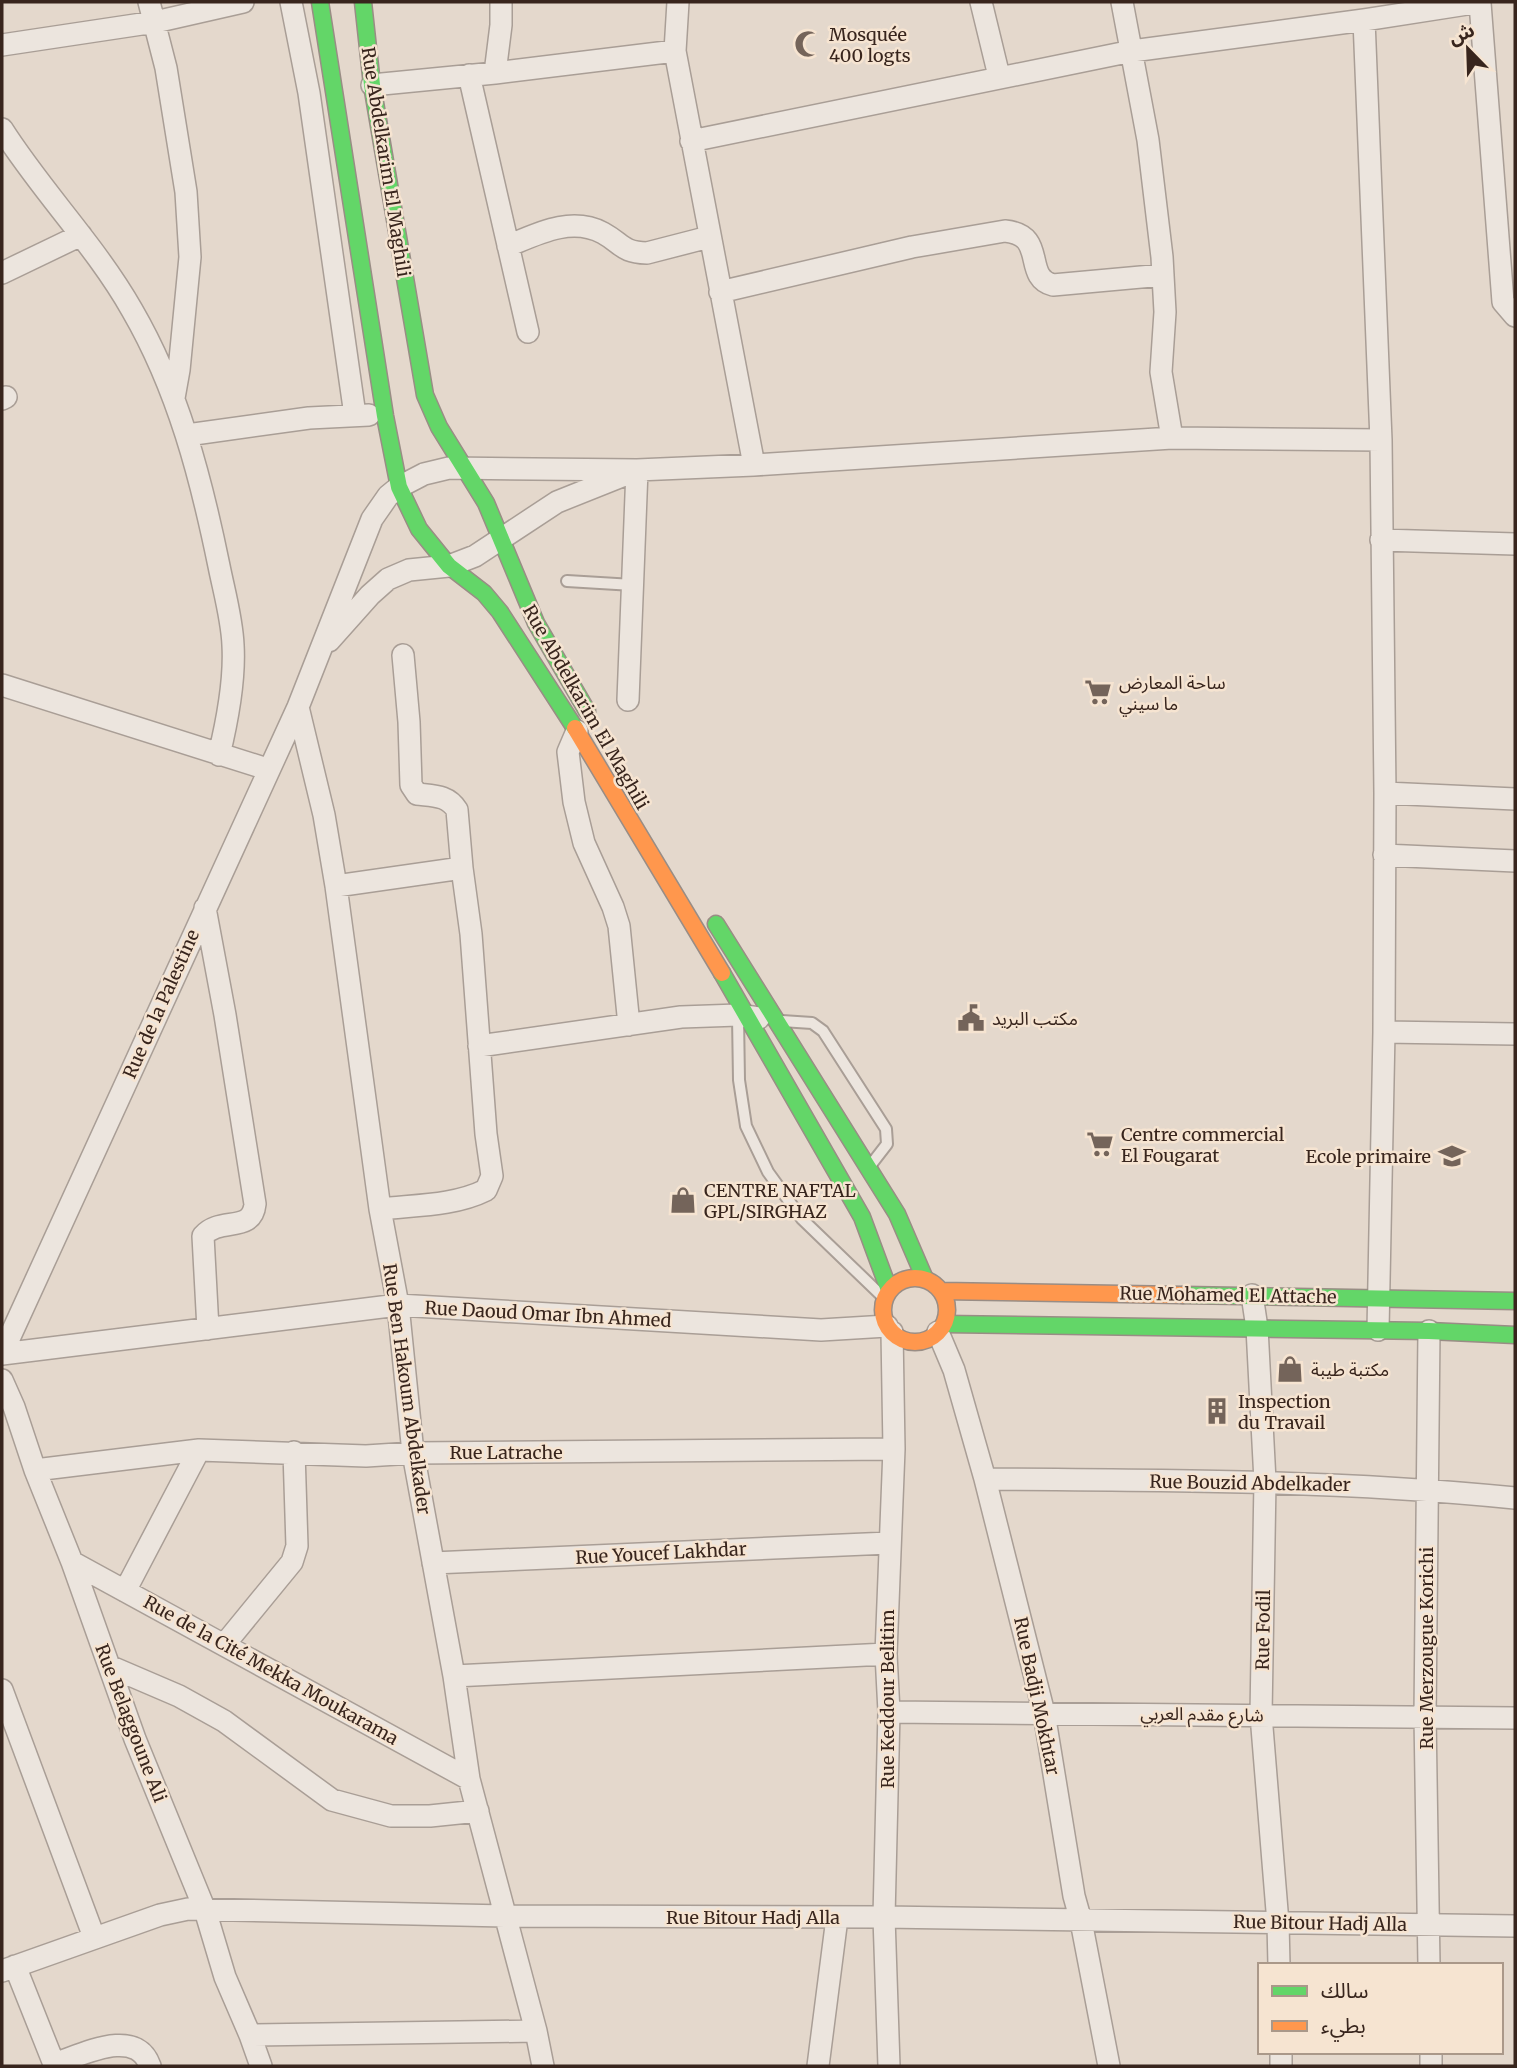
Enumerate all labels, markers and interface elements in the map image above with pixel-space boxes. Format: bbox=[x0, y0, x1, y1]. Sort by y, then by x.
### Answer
north arrow bbox=[1433, 14, 1503, 84]
text: ش bbox=[1445, 17, 1478, 49]
place label: Mosquée 400 logts bbox=[829, 23, 911, 67]
mosque icon: Mosquée 400 logts bbox=[793, 29, 823, 59]
street label: Rue Abdelkarim El Maghili bbox=[356, 45, 416, 279]
street label: Rue Abdelkarim El Maghili bbox=[518, 600, 654, 814]
place label: ساحة المعارض ما سيني bbox=[1119, 671, 1226, 717]
supermarket icon: ساحة المعارض ما سيني bbox=[1083, 677, 1113, 707]
street label: Rue de la Palestine bbox=[118, 926, 204, 1082]
public building icon: مكتب البريد bbox=[956, 1003, 986, 1033]
place label: مكتب البريد bbox=[992, 1007, 1078, 1030]
place label: Centre commercial El Fougarat bbox=[1121, 1123, 1285, 1167]
supermarket icon: Centre commercial El Fougarat bbox=[1085, 1129, 1115, 1159]
school or university icon: Ecole primaire bbox=[1437, 1141, 1467, 1171]
place label: Ecole primaire bbox=[1306, 1145, 1431, 1168]
place label: CENTRE NAFTAL GPL/SIRGHAZ bbox=[704, 1179, 856, 1223]
shop icon: CENTRE NAFTAL GPL/SIRGHAZ bbox=[668, 1185, 698, 1215]
street label: Rue Ben Hakoum Abdelkader bbox=[378, 1262, 436, 1516]
street label: Rue Mohamed El Attache bbox=[1119, 1282, 1337, 1308]
street label: Rue Daoud Omar Ibn Ahmed bbox=[424, 1296, 672, 1332]
shop icon: مكتبة طيبة bbox=[1275, 1354, 1305, 1384]
place label: مكتبة طيبة bbox=[1311, 1358, 1389, 1381]
place label: Inspection du Travail bbox=[1238, 1390, 1331, 1434]
building icon: Inspection du Travail bbox=[1202, 1396, 1232, 1426]
street label: Rue Latrache bbox=[449, 1441, 563, 1464]
street label: Rue Bouzid Abdelkader bbox=[1149, 1470, 1351, 1496]
street label: Rue Youcef Lakhdar bbox=[575, 1537, 747, 1569]
street label: Rue Merzougue Korichi bbox=[1415, 1546, 1438, 1749]
street label: Rue Fodil bbox=[1251, 1589, 1275, 1671]
street label: Rue de la Cité Mekka Moukarama bbox=[140, 1590, 403, 1750]
street label: Rue Keddour Belitim bbox=[876, 1609, 899, 1789]
street label: Rue Badji Mokhtar bbox=[1009, 1615, 1065, 1777]
street label: Rue Belaggoune Ali bbox=[90, 1641, 172, 1806]
street label: شارع مقدم العربي bbox=[1140, 1701, 1264, 1730]
street label: Rue Bitour Hadj Alla bbox=[666, 1906, 840, 1929]
street label: Rue Bitour Hadj Alla bbox=[1233, 1910, 1407, 1936]
legend bbox=[1258, 1963, 1503, 2054]
text: سالك bbox=[1321, 1977, 1368, 2004]
text: بطيء bbox=[1321, 2012, 1366, 2042]

